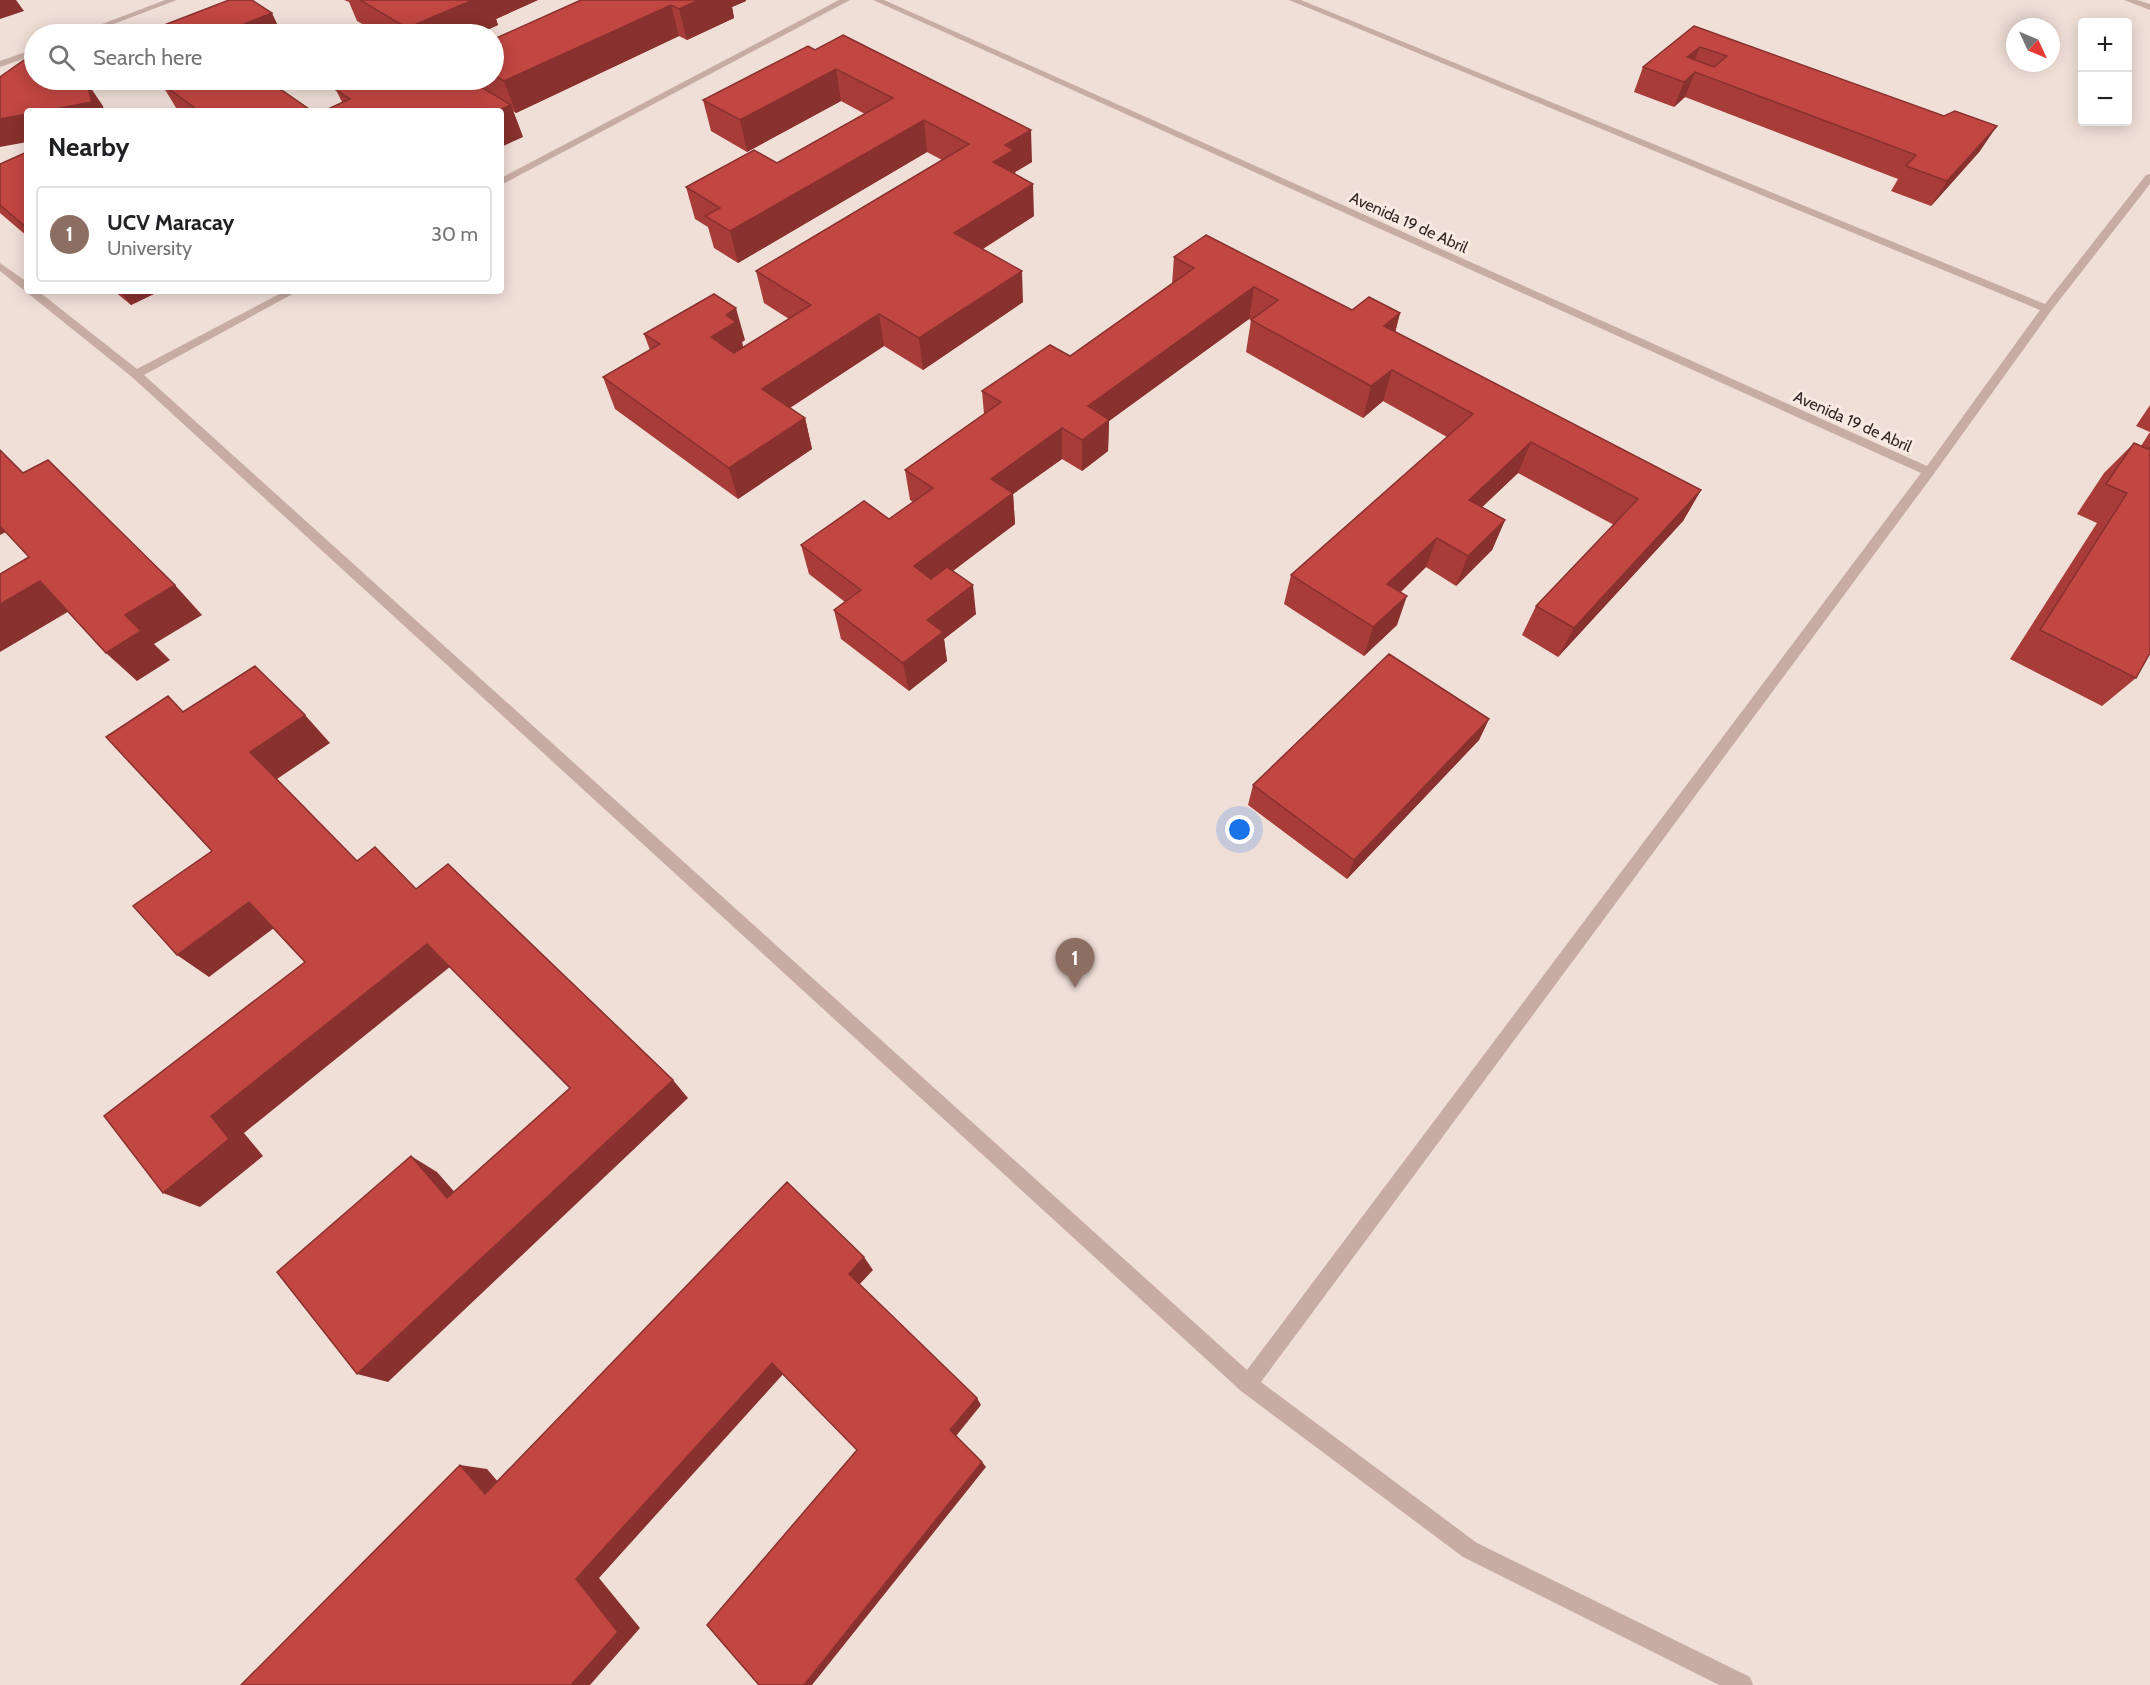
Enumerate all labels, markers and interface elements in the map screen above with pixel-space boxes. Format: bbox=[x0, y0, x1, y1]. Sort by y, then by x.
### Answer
north arrow bbox=[2006, 18, 2060, 72]
map controls bbox=[2078, 18, 2132, 126]
button: + bbox=[2078, 18, 2132, 72]
search box bbox=[24, 24, 504, 90]
icon: search bbox=[45, 41, 78, 74]
text: Search here bbox=[93, 44, 202, 71]
button: − bbox=[2078, 72, 2132, 126]
text: Nearby bbox=[48, 131, 129, 163]
street label: Avenida 19 de Abril bbox=[1347, 188, 1471, 257]
text: UCV Maracay bbox=[107, 209, 234, 236]
text: 1 bbox=[66, 222, 73, 246]
text: 30 m bbox=[431, 222, 478, 246]
text: University bbox=[107, 236, 192, 260]
street label: Avenida 19 de Abril bbox=[1791, 387, 1915, 456]
your location bbox=[1225, 815, 1254, 844]
pin: 1 bbox=[1056, 938, 1094, 988]

